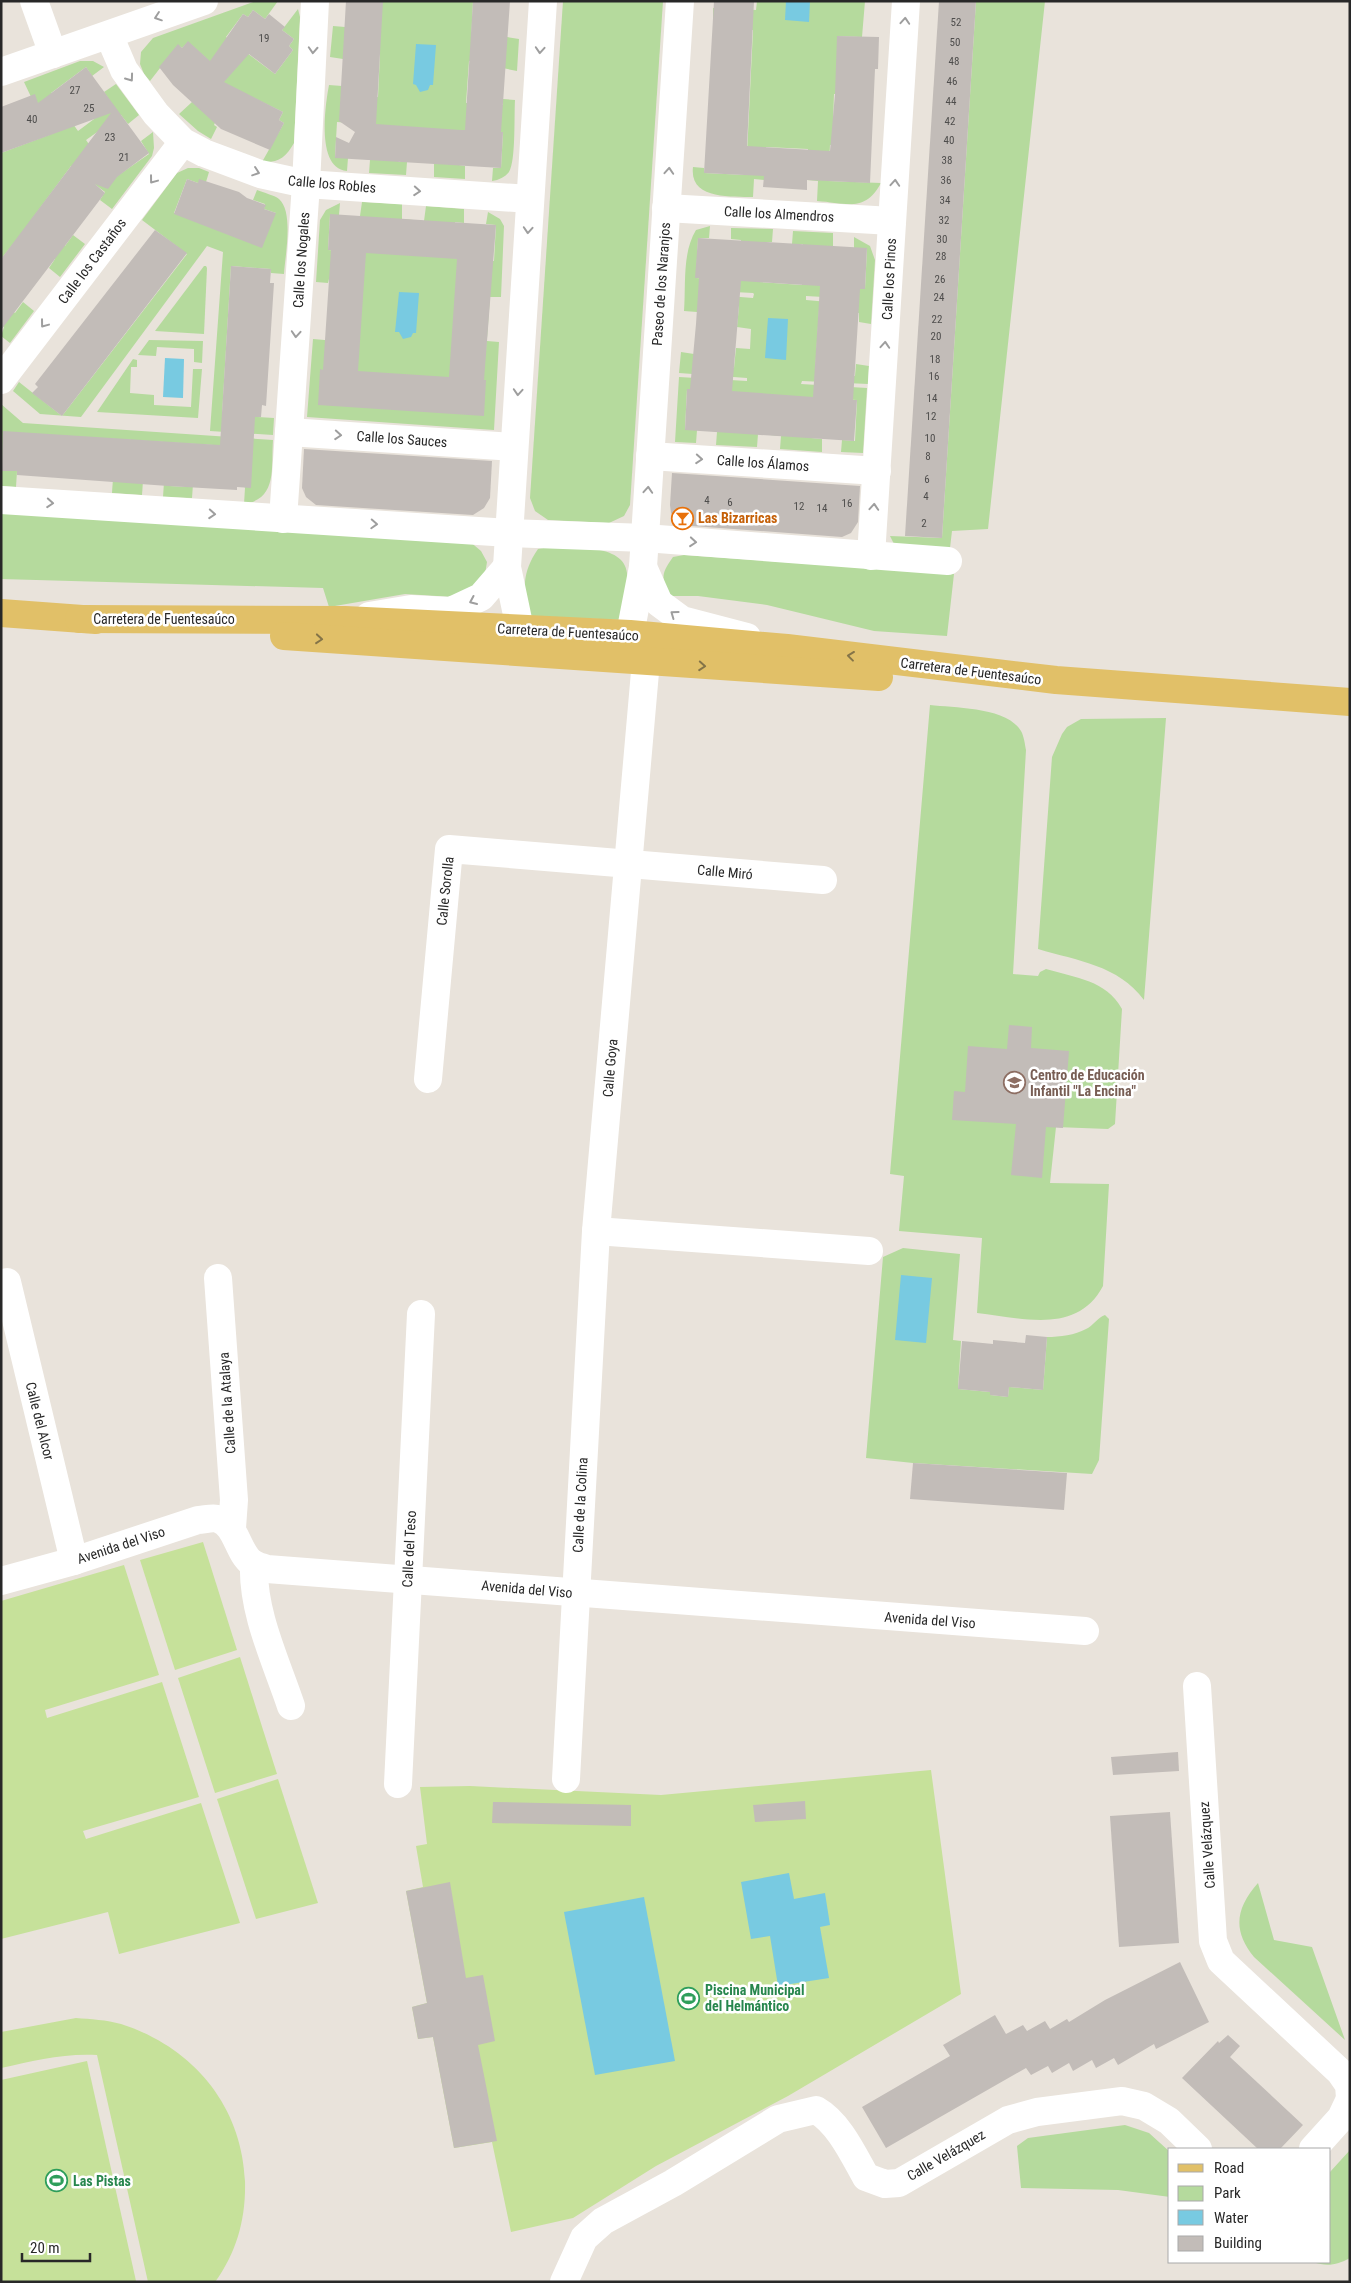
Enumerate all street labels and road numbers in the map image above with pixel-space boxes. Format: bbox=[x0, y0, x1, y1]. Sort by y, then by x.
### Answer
street label: Calle los Robles bbox=[287, 172, 377, 196]
street label: Calle los Almendros bbox=[723, 203, 835, 225]
street label: Calle los Nogales bbox=[290, 211, 312, 309]
street label: Calle los Castaños bbox=[55, 215, 129, 307]
street label: Paseo de los Naranjos bbox=[649, 222, 673, 346]
street label: Calle los Pinos bbox=[879, 238, 899, 320]
street label: Calle los Sauces bbox=[356, 428, 448, 450]
street label: Calle los Álamos bbox=[716, 451, 810, 474]
street label: Carretera de Fuentesaúco bbox=[93, 611, 235, 627]
street label: Carretera de Fuentesaúco bbox=[497, 620, 639, 644]
street label: Carretera de Fuentesaúco bbox=[900, 654, 1042, 688]
street label: Calle Sorolla bbox=[433, 856, 457, 926]
street label: Calle Miró bbox=[697, 862, 753, 882]
street label: Calle Goya bbox=[599, 1038, 621, 1098]
street label: Calle de la Atalaya bbox=[215, 1352, 239, 1454]
street label: Calle del Alcor bbox=[23, 1380, 57, 1462]
street label: Calle de la Colina bbox=[570, 1457, 590, 1553]
street label: Calle del Teso bbox=[399, 1510, 419, 1588]
street label: Avenida del Viso bbox=[75, 1523, 167, 1567]
street label: Avenida del Viso bbox=[481, 1577, 573, 1601]
street label: Avenida del Viso bbox=[884, 1609, 976, 1631]
street label: Calle Velázquez bbox=[1196, 1801, 1218, 1889]
street label: Calle Velázquez bbox=[904, 2126, 988, 2184]

